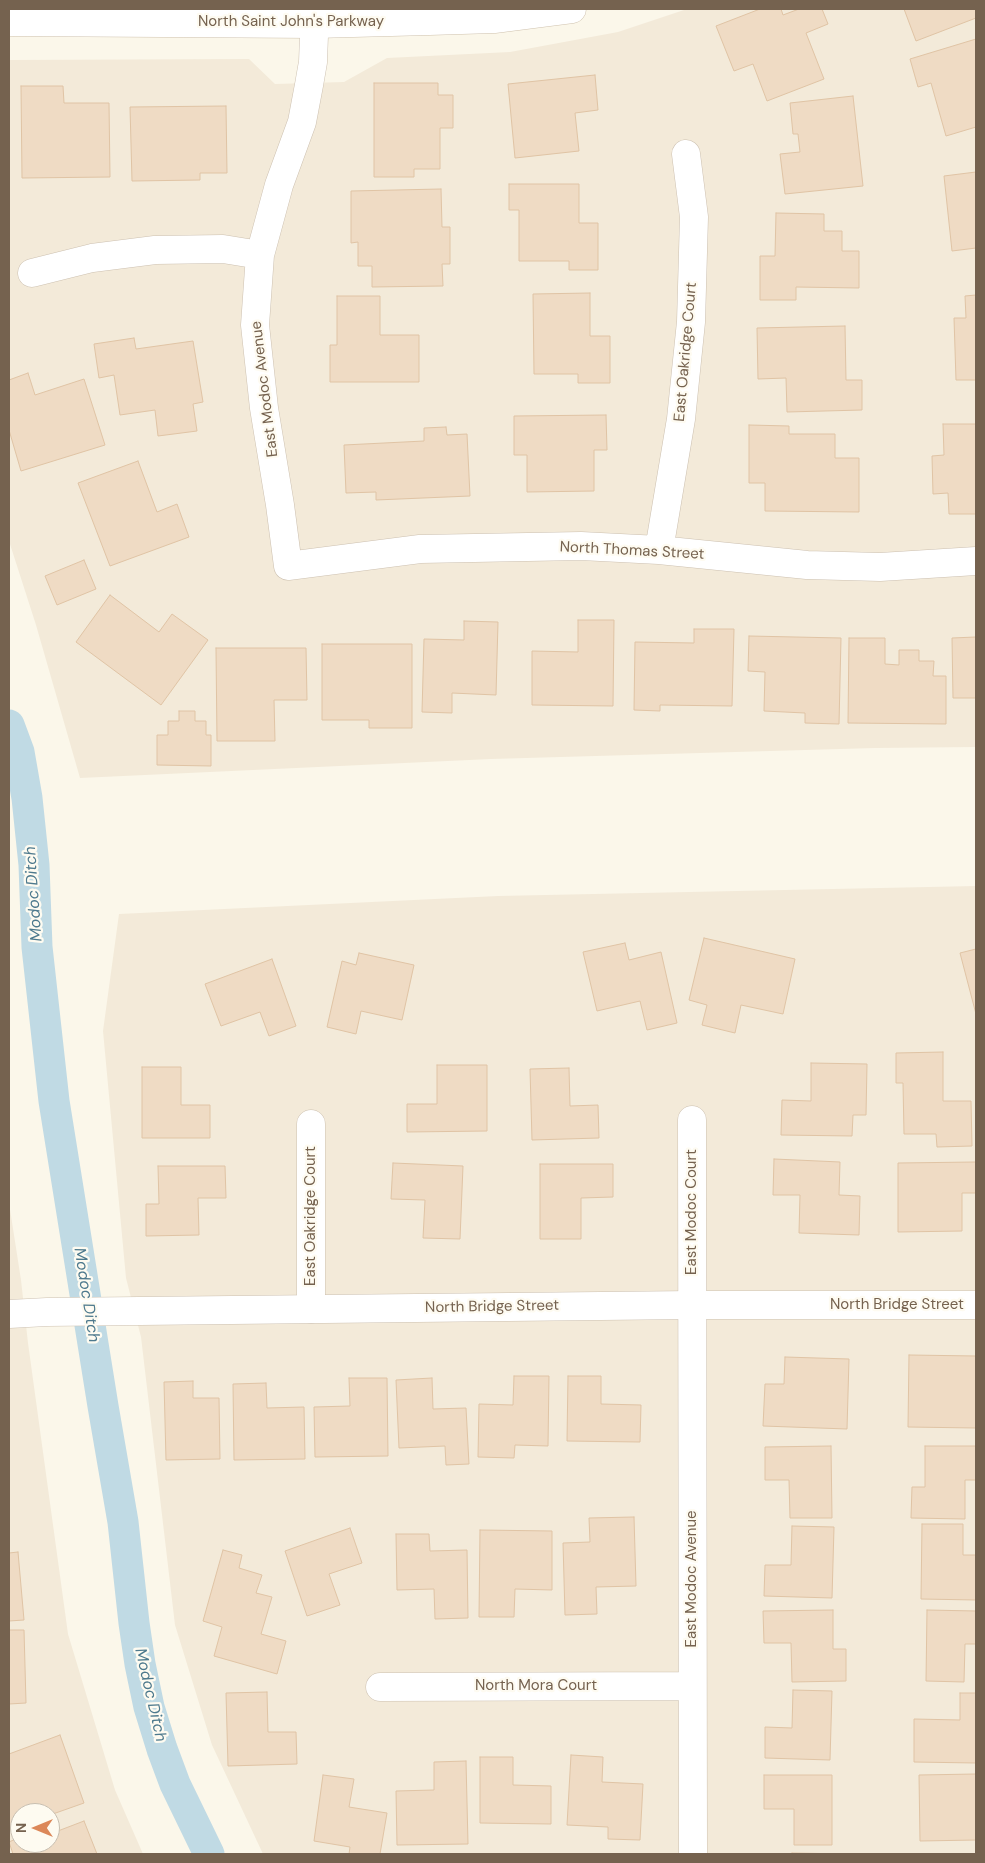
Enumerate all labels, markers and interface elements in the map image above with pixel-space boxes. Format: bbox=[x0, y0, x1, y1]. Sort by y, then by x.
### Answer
street label: North Saint John's Parkway bbox=[198, 13, 384, 31]
street label: East Oakridge Court bbox=[671, 282, 701, 422]
street label: East Modoc Avenue bbox=[248, 320, 282, 458]
street label: North Thomas Street bbox=[559, 538, 705, 564]
water label: Modoc Ditch bbox=[21, 846, 47, 942]
street label: East Oakridge Court bbox=[302, 1146, 320, 1286]
street label: East Modoc Court bbox=[683, 1149, 701, 1275]
water label: Modoc Ditch bbox=[69, 1246, 103, 1344]
street label: North Bridge Street bbox=[830, 1296, 964, 1314]
street label: North Bridge Street bbox=[425, 1297, 559, 1317]
street label: East Modoc Avenue bbox=[683, 1510, 701, 1648]
water label: Modoc Ditch bbox=[130, 1646, 170, 1744]
street label: North Mora Court bbox=[475, 1677, 597, 1695]
north arrow bbox=[10, 1803, 60, 1853]
text: N bbox=[12, 1823, 30, 1833]

